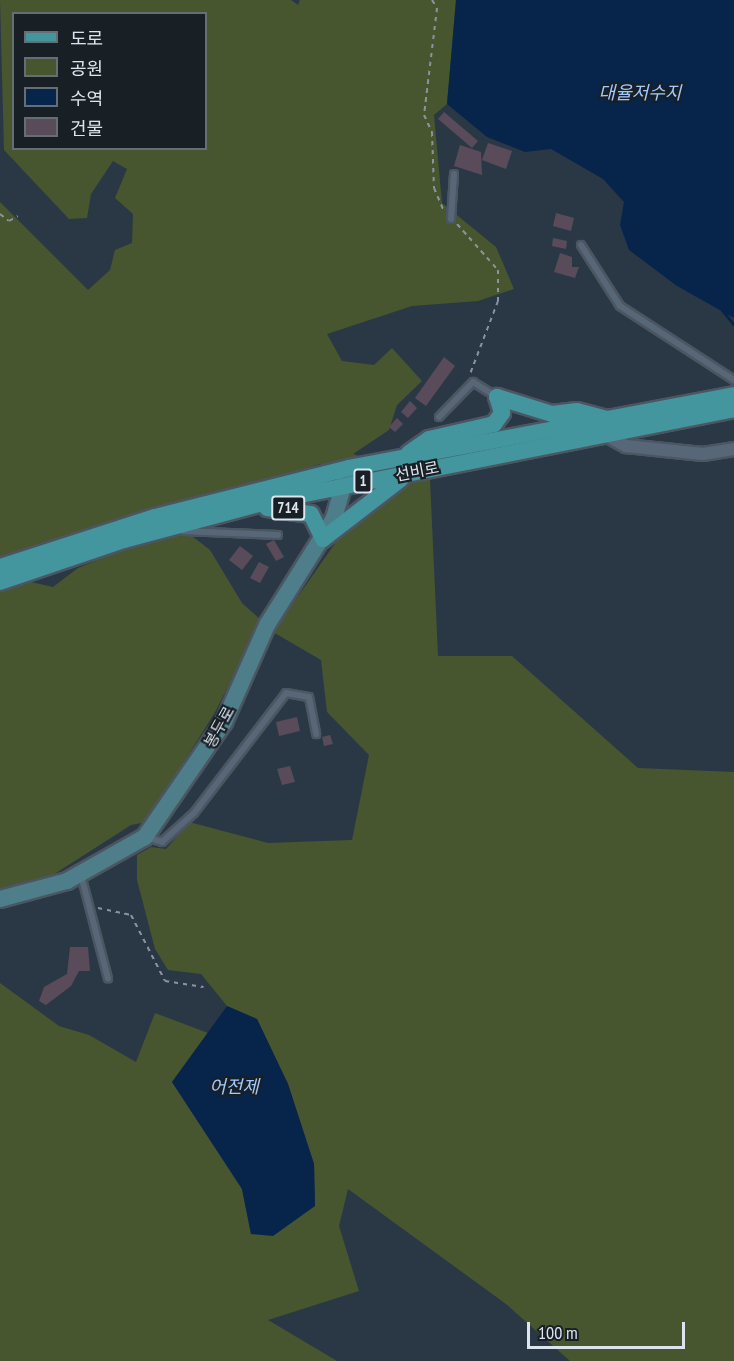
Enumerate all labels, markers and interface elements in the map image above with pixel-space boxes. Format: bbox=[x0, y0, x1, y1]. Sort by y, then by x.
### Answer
legend bbox=[12, 12, 207, 150]
text: 도로 bbox=[70, 27, 103, 50]
text: 공원 bbox=[70, 57, 103, 80]
water label: 대율저수지 bbox=[599, 82, 681, 104]
text: 수역 bbox=[70, 87, 103, 110]
text: 건물 bbox=[70, 117, 103, 140]
street label: 선비로 bbox=[393, 457, 441, 485]
road number: 1 bbox=[352, 469, 374, 493]
road number: 714 bbox=[270, 496, 306, 520]
street label: 봉두로 bbox=[200, 703, 238, 751]
water label: 어전제 bbox=[209, 1076, 259, 1098]
scale bar bbox=[530, 1310, 688, 1348]
text: 100 m bbox=[538, 1321, 578, 1344]

